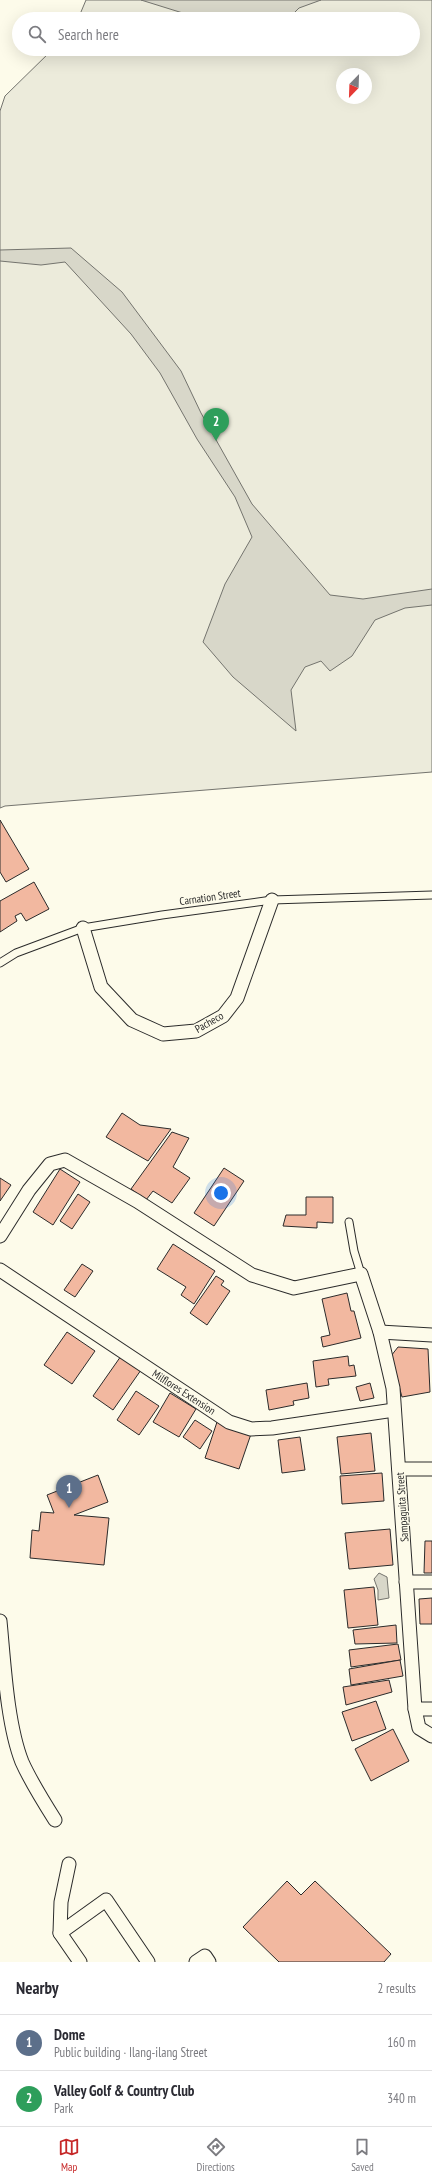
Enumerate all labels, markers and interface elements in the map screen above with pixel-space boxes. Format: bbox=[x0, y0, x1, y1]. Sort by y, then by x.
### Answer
search box bbox=[12, 12, 420, 56]
icon: search bbox=[26, 23, 48, 45]
text: Search here bbox=[58, 25, 119, 44]
north arrow bbox=[336, 68, 372, 104]
pin: 2 bbox=[203, 408, 229, 441]
street label: Carnation Street bbox=[179, 886, 241, 908]
street label: Pacheco bbox=[192, 1008, 226, 1036]
your location bbox=[211, 1183, 231, 1203]
street label: Milflores Extension bbox=[150, 1366, 218, 1418]
street label: Sampaguita Street bbox=[393, 1472, 411, 1542]
pin: 1 bbox=[56, 1475, 82, 1508]
text: Nearby bbox=[16, 1977, 59, 1999]
text: 2 results bbox=[377, 1980, 416, 1997]
text: Dome bbox=[54, 2025, 85, 2044]
text: 1 bbox=[26, 2034, 32, 2051]
text: 160 m bbox=[387, 2034, 416, 2051]
text: Public building · Ilang-ilang Street bbox=[54, 2044, 207, 2061]
text: Valley Golf & Country Club bbox=[54, 2081, 194, 2100]
text: 2 bbox=[26, 2090, 32, 2107]
text: 340 m bbox=[387, 2090, 416, 2107]
text: Park bbox=[54, 2100, 73, 2117]
tab: Map bbox=[58, 2136, 80, 2174]
tab: Directions bbox=[197, 2136, 235, 2174]
tab: Saved bbox=[351, 2136, 374, 2174]

